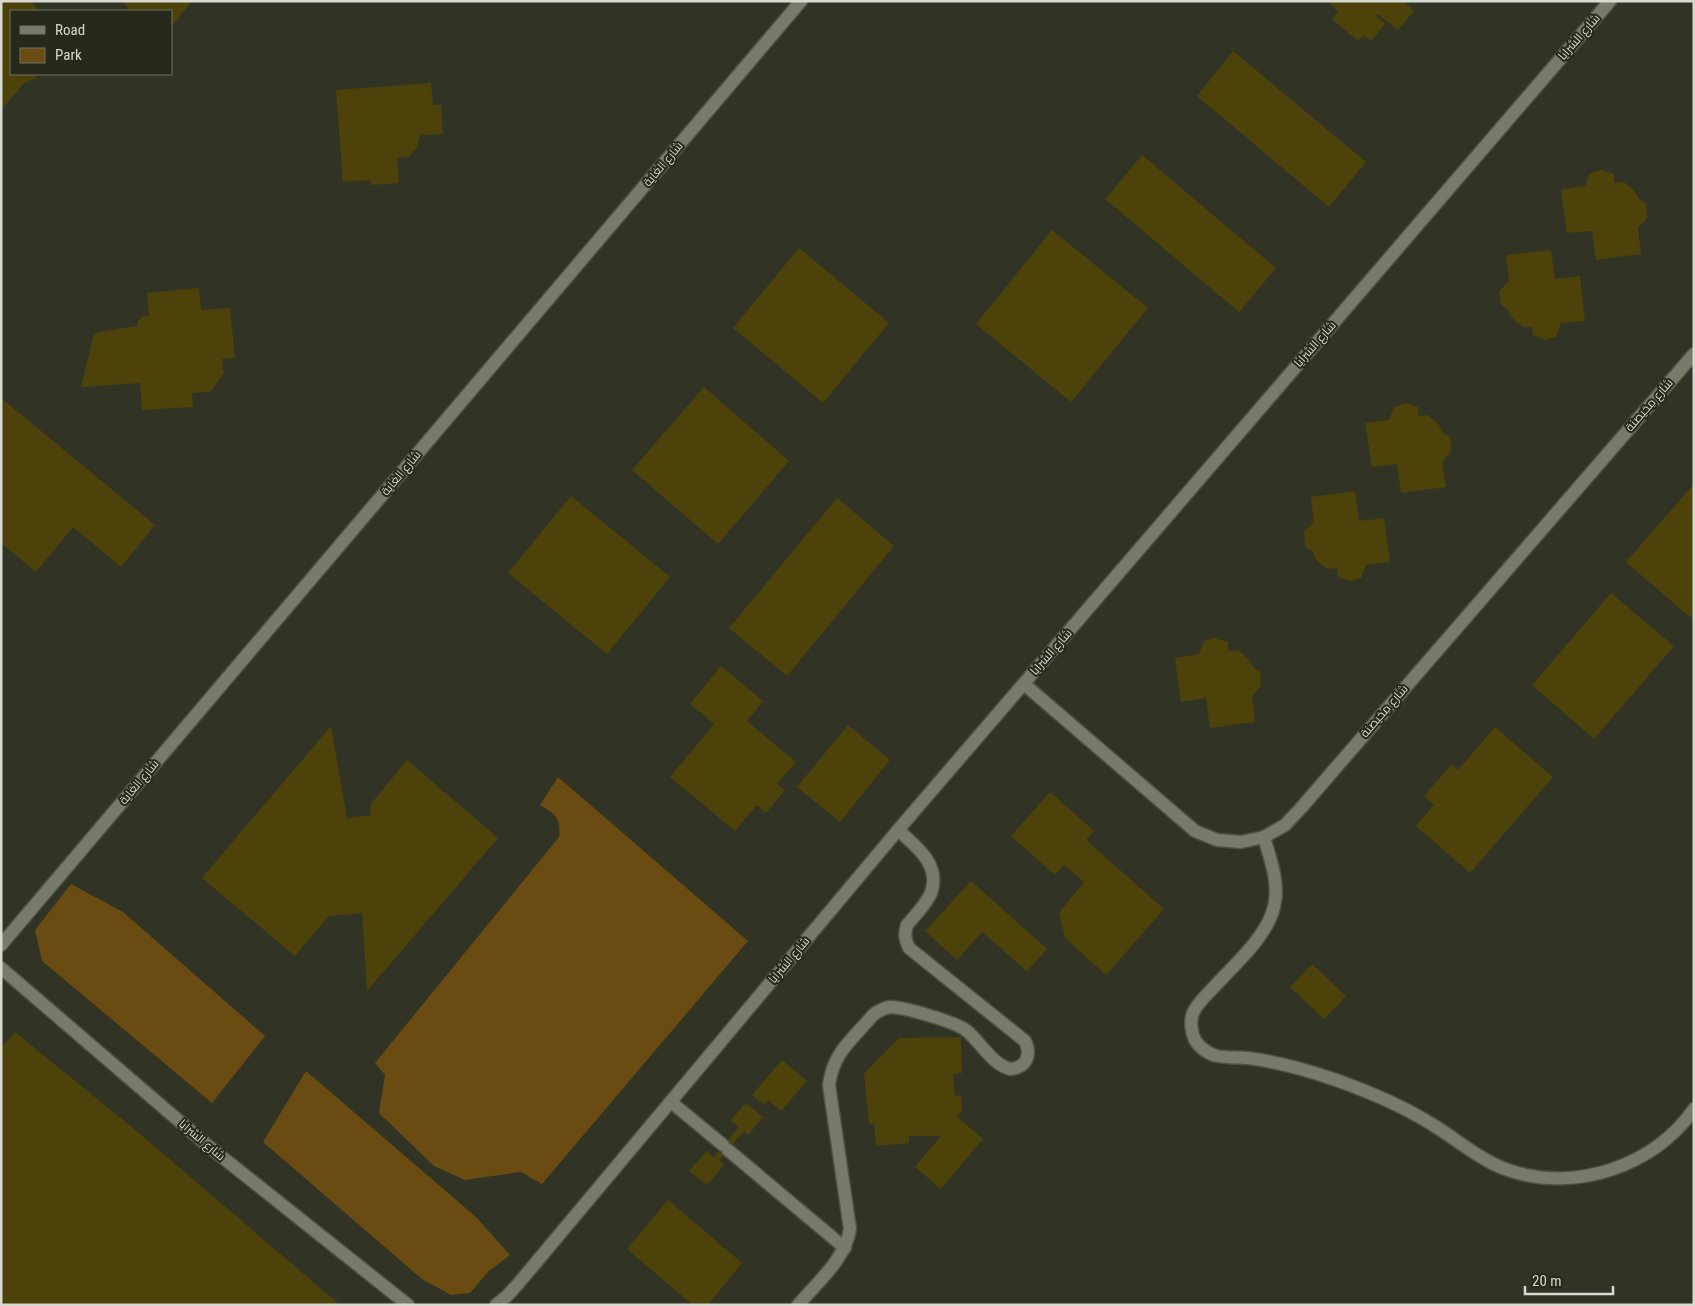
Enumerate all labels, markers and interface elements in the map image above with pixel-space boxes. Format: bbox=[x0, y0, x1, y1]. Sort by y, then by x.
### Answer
legend bbox=[10, 10, 172, 75]
street label: شارع السَّرايا bbox=[1555, 11, 1604, 63]
text: Road bbox=[55, 21, 85, 39]
text: Park bbox=[55, 46, 82, 64]
street label: شارع الغاية bbox=[640, 139, 686, 190]
street label: شارع السَّرايا bbox=[1291, 318, 1340, 370]
street label: شارع مِحَيصنة bbox=[1622, 376, 1676, 435]
street label: شارع الغاية bbox=[378, 448, 424, 499]
street label: شارع السَّرايا bbox=[1027, 626, 1076, 678]
street label: شارع مِحَيصنة bbox=[1357, 682, 1411, 741]
street label: شارع الغاية bbox=[116, 757, 162, 808]
street label: شارع السَّرايا bbox=[766, 934, 813, 987]
street label: شارع السَّرايا bbox=[175, 1117, 228, 1164]
scale bar bbox=[1525, 1264, 1612, 1296]
text: 20 m bbox=[1532, 1272, 1562, 1290]

